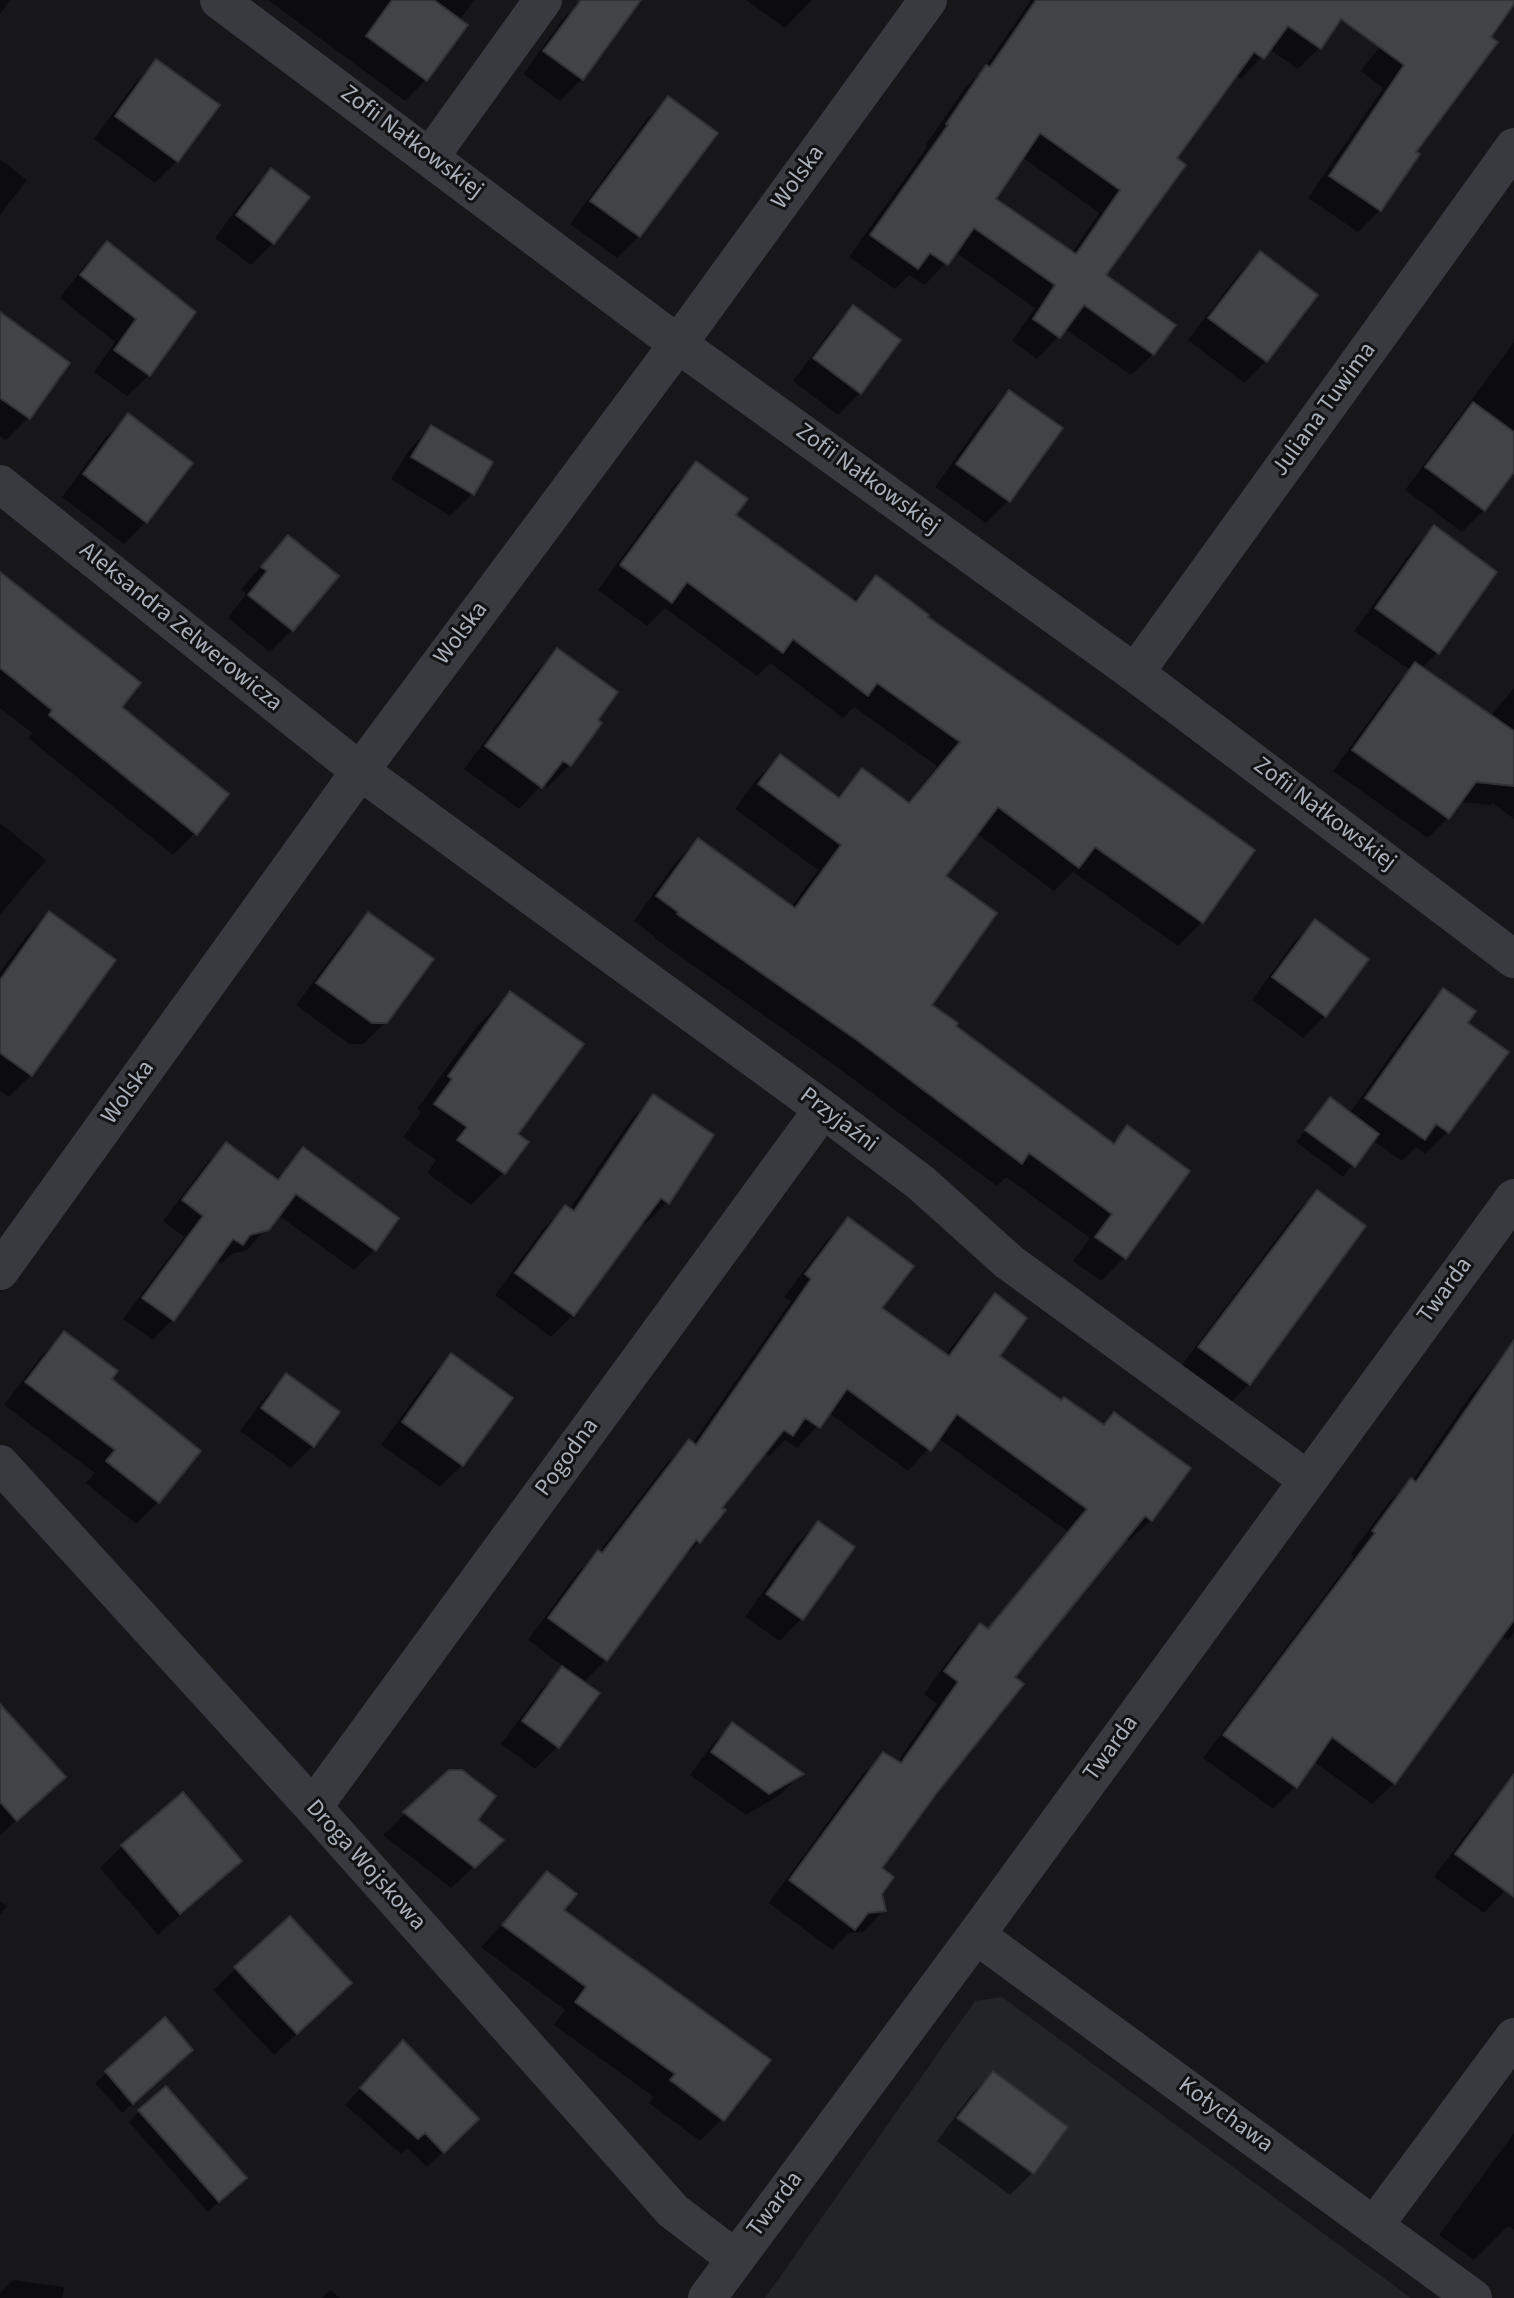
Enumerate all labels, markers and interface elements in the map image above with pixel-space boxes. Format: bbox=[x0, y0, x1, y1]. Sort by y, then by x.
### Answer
street label: Zofii Nałkowskiej bbox=[334, 80, 488, 206]
street label: Wolska bbox=[766, 140, 832, 216]
street label: Juliana Tuwima bbox=[1267, 337, 1383, 483]
street label: Zofii Nałkowskiej bbox=[789, 418, 945, 542]
street label: Aleksandra Zelwerowicza bbox=[73, 537, 287, 719]
street label: Wolska bbox=[429, 597, 495, 671]
street label: Zofii Nałkowskiej bbox=[1247, 752, 1401, 878]
street label: Wolska bbox=[96, 1055, 162, 1131]
street label: Przyjaźni bbox=[793, 1082, 883, 1160]
street label: Twarda bbox=[1412, 1252, 1480, 1330]
street label: Pogodna bbox=[530, 1413, 606, 1503]
street label: Twarda bbox=[1078, 1710, 1146, 1788]
street label: Droga Wojskowa bbox=[299, 1795, 431, 1937]
street label: Kołychawa bbox=[1172, 2072, 1278, 2160]
street label: Twarda bbox=[742, 2167, 810, 2243]

